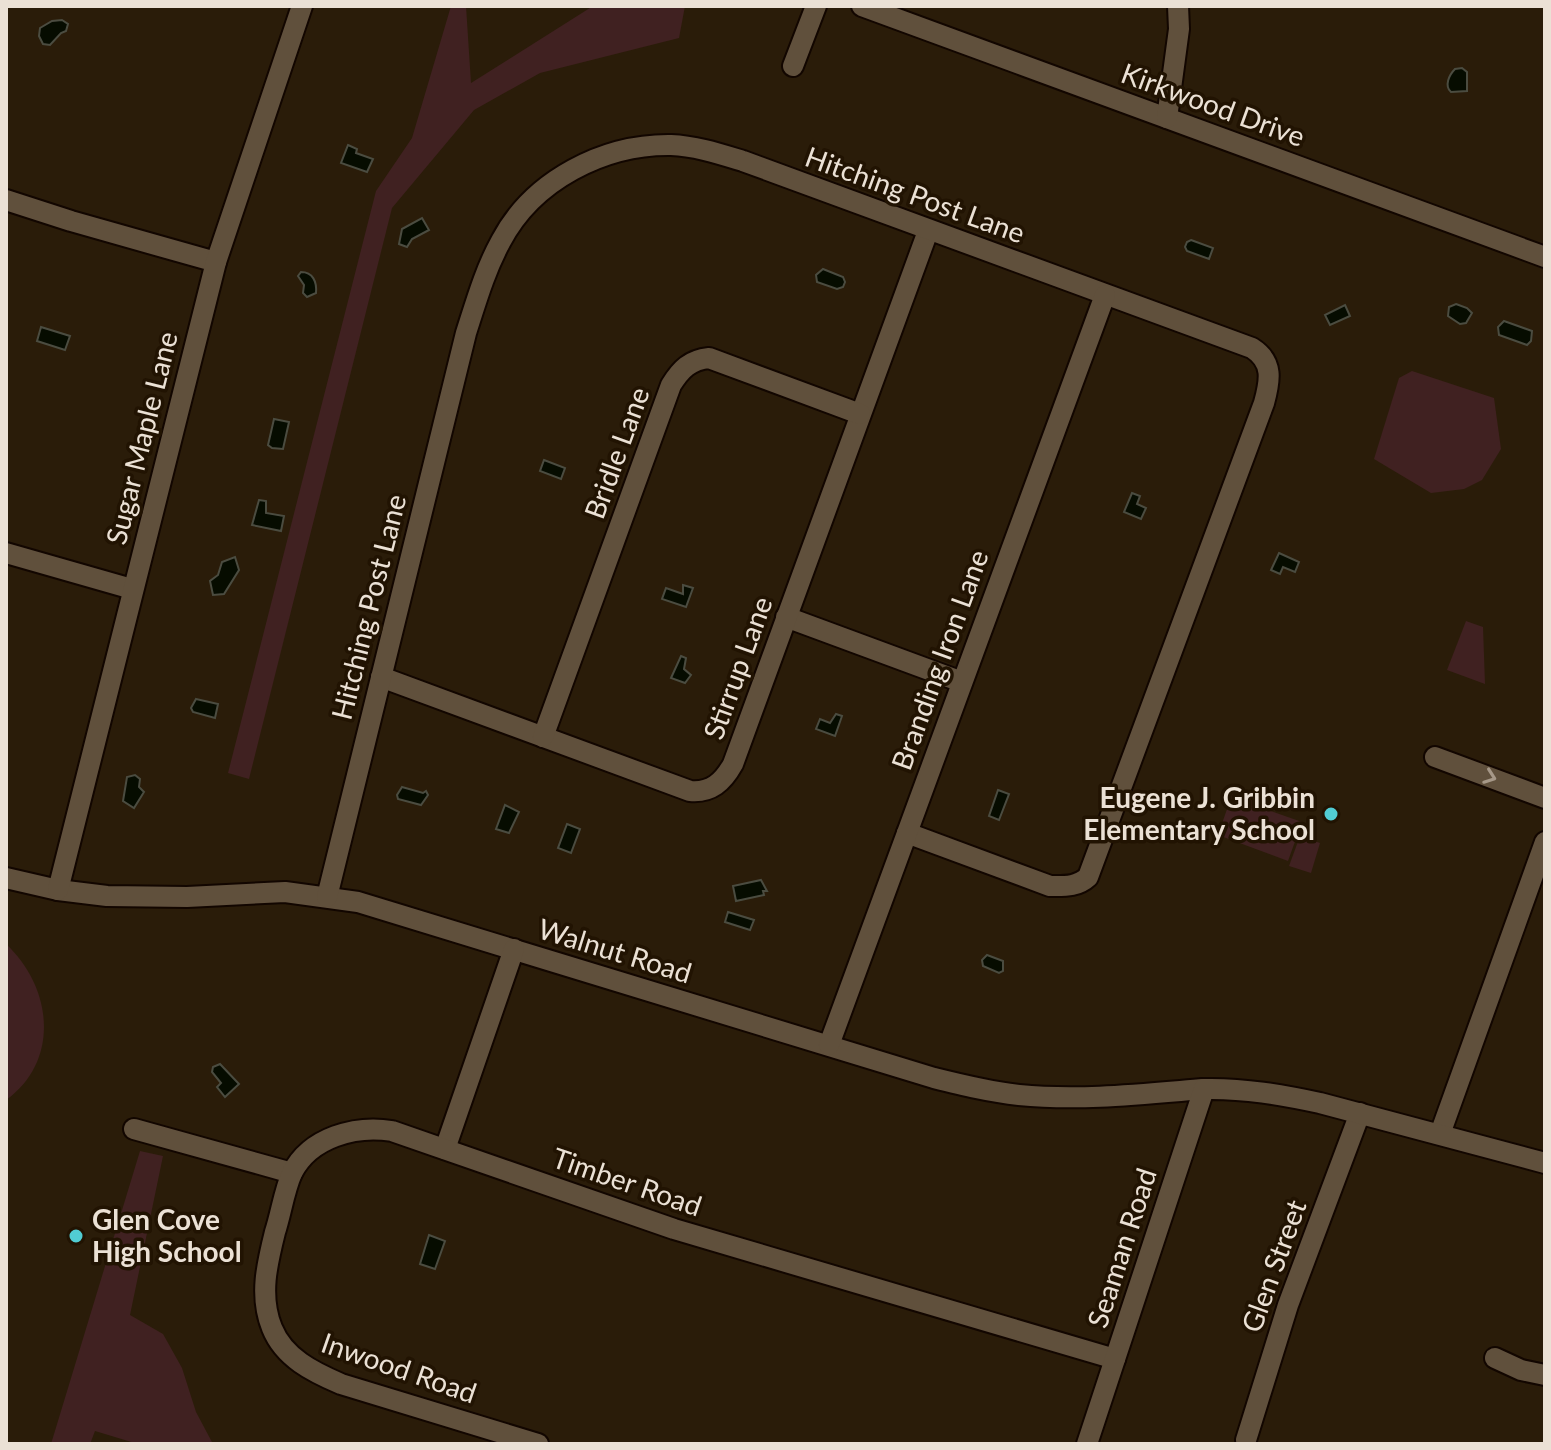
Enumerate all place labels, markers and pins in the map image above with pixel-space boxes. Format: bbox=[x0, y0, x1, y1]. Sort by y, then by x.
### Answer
place label: Eugene J. Gribbin Elementary School bbox=[1083, 780, 1315, 846]
marker: Eugene J. Gribbin Elementary School bbox=[1322, 805, 1340, 823]
place label: Glen Cove High School bbox=[92, 1202, 242, 1268]
marker: Glen Cove High School bbox=[67, 1227, 85, 1245]

